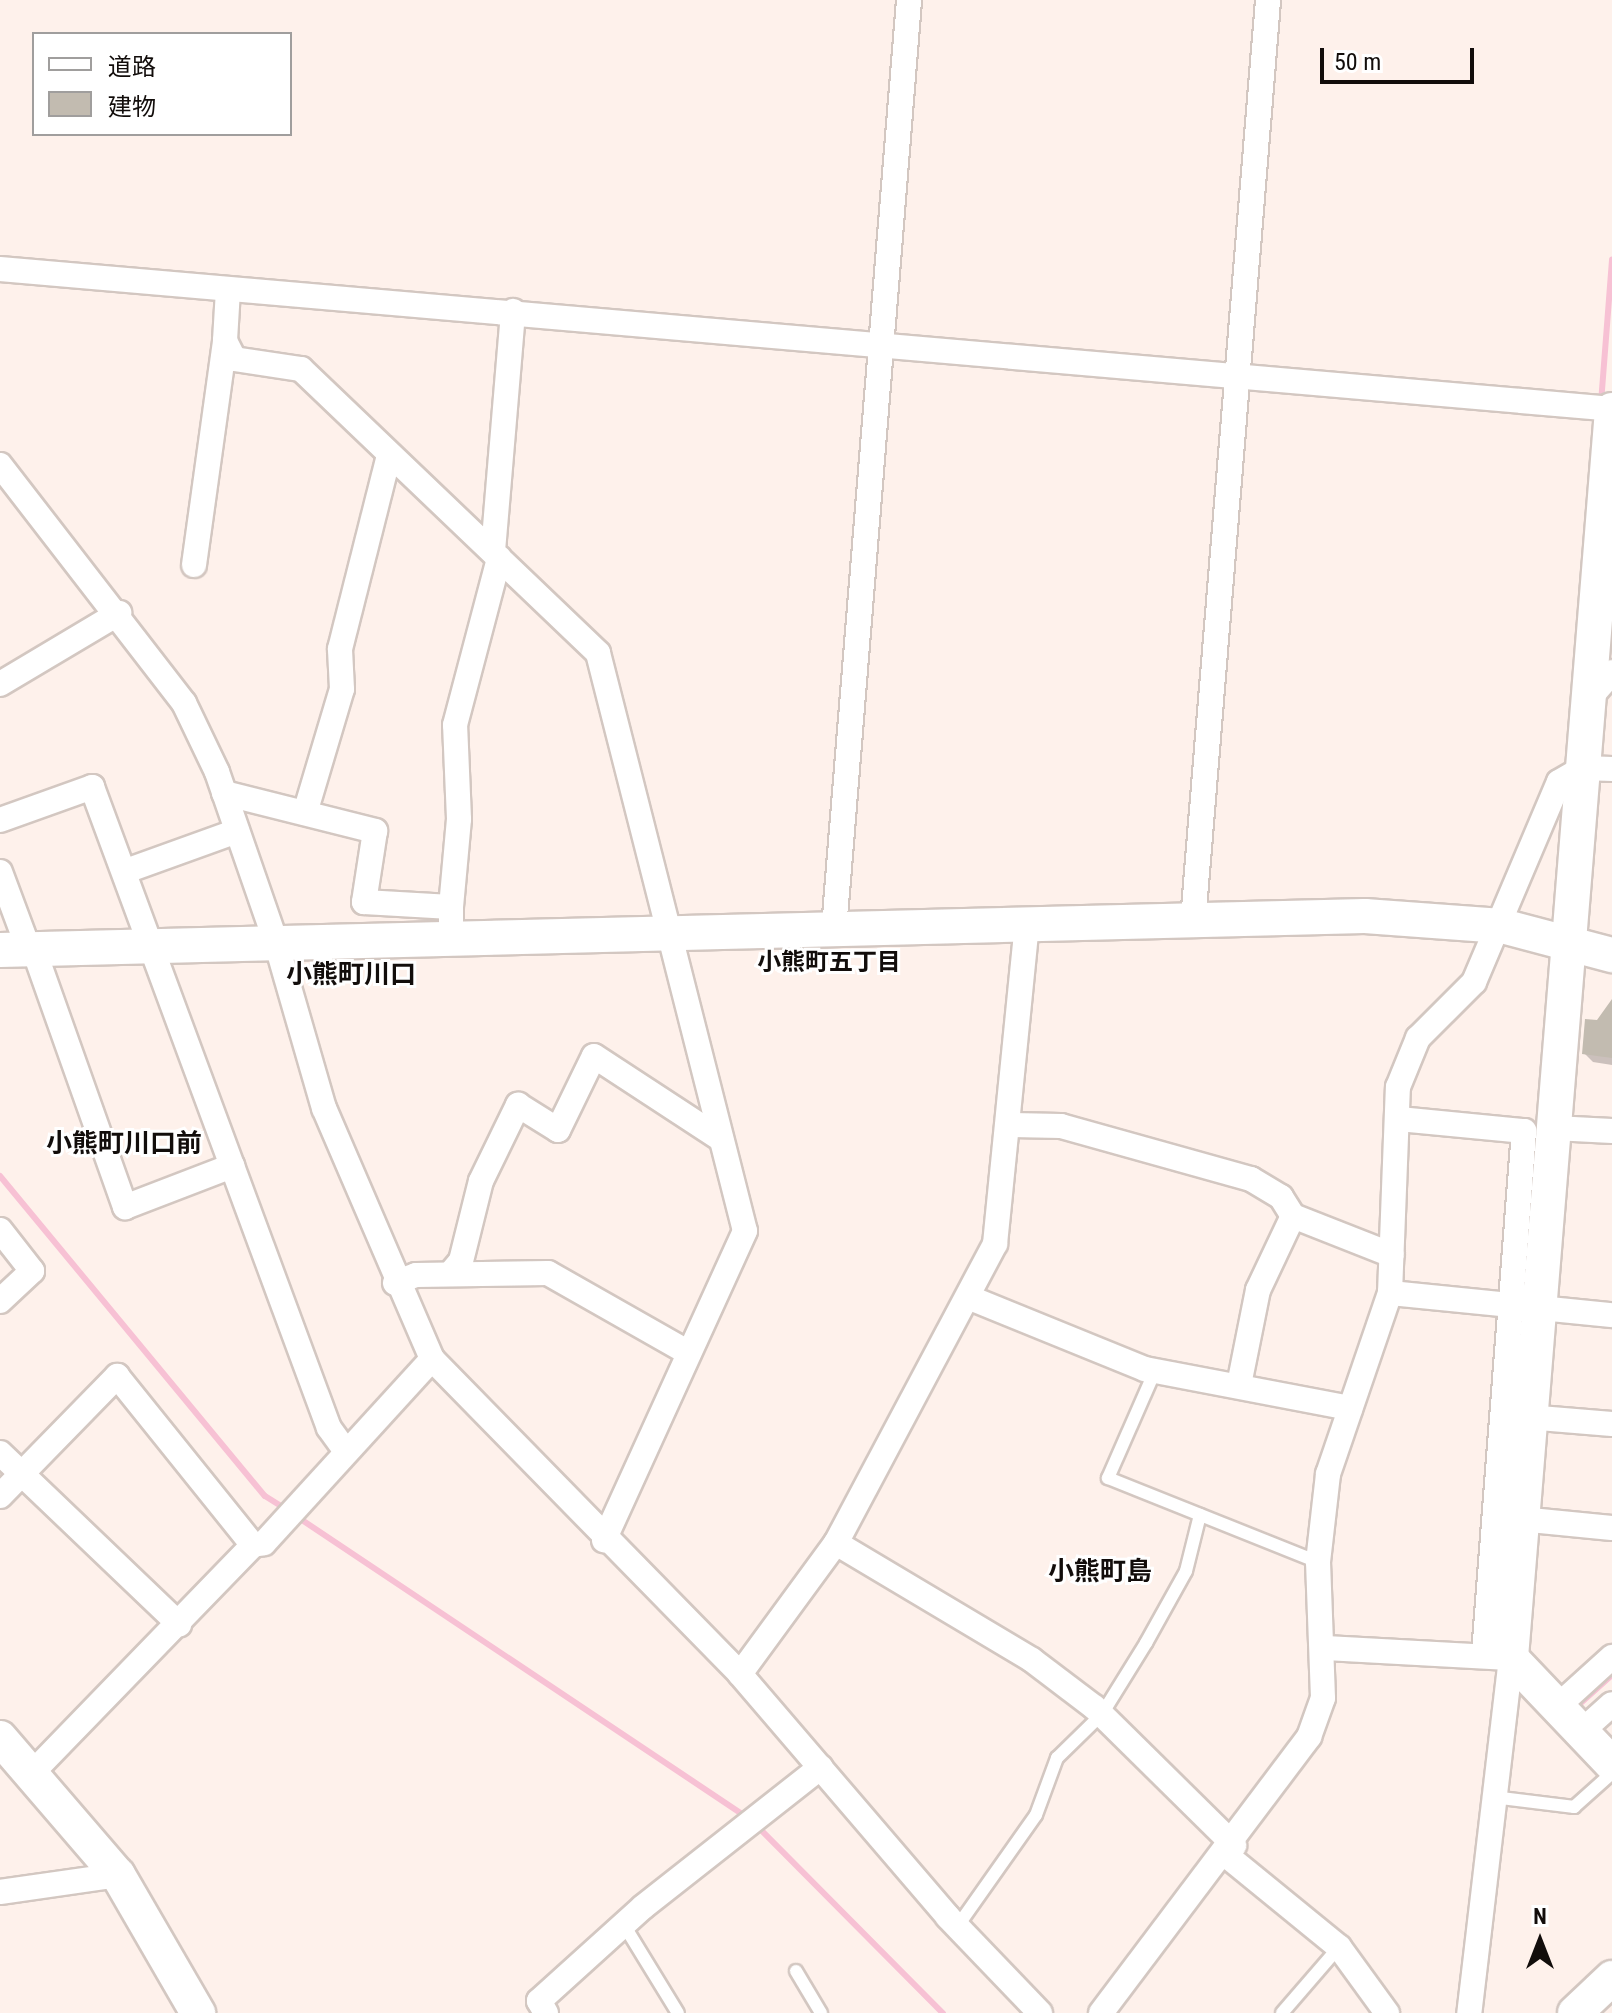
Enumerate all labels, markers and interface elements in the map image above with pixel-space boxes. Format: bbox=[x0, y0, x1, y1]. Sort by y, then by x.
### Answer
legend bbox=[32, 32, 292, 136]
scale bar bbox=[1324, 32, 1478, 82]
text: 50 m bbox=[1334, 48, 1381, 76]
text: 道路 bbox=[108, 53, 156, 81]
text: 建物 bbox=[108, 93, 156, 121]
district label: 小熊町五丁目 bbox=[757, 949, 901, 977]
district label: 小熊町川口 bbox=[286, 959, 416, 991]
district label: 小熊町川口前 bbox=[46, 1128, 202, 1160]
district label: 小熊町島 bbox=[1048, 1556, 1152, 1588]
north arrow bbox=[1500, 1901, 1580, 1981]
text: N bbox=[1533, 1904, 1547, 1929]

